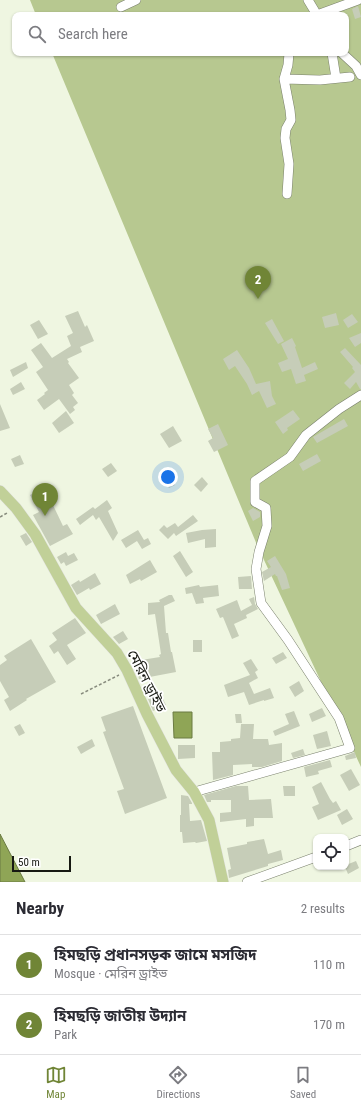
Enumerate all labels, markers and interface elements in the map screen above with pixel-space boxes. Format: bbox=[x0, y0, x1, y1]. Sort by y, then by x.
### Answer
search box bbox=[12, 12, 349, 56]
icon: search bbox=[26, 23, 48, 45]
text: Search here bbox=[58, 25, 128, 43]
pin: 2 bbox=[245, 266, 271, 299]
your location bbox=[158, 467, 178, 487]
pin: 1 bbox=[32, 483, 58, 516]
street label: মেরিন ড্রাইভ bbox=[124, 647, 170, 715]
map controls bbox=[313, 834, 349, 870]
button: locate bbox=[313, 834, 349, 870]
scale bar bbox=[12, 854, 71, 873]
text: 50 m bbox=[18, 856, 40, 869]
text: Nearby bbox=[16, 898, 64, 918]
text: 2 results bbox=[301, 901, 345, 916]
text: হিমছড়ি প্রধানসড়ক জামে মসজিদ bbox=[54, 946, 257, 964]
text: 1 bbox=[26, 957, 32, 972]
text: 110 m bbox=[313, 957, 345, 972]
text: Mosque · মেরিন ড্রাইভ bbox=[54, 966, 167, 981]
text: হিমছড়ি জাতীয় উদ্যান bbox=[54, 1007, 186, 1025]
text: 2 bbox=[26, 1017, 32, 1032]
text: 170 m bbox=[313, 1017, 345, 1032]
text: Park bbox=[54, 1027, 77, 1042]
tab: Map bbox=[45, 1064, 67, 1101]
tab: Directions bbox=[156, 1064, 200, 1101]
tab: Saved bbox=[290, 1064, 316, 1101]

